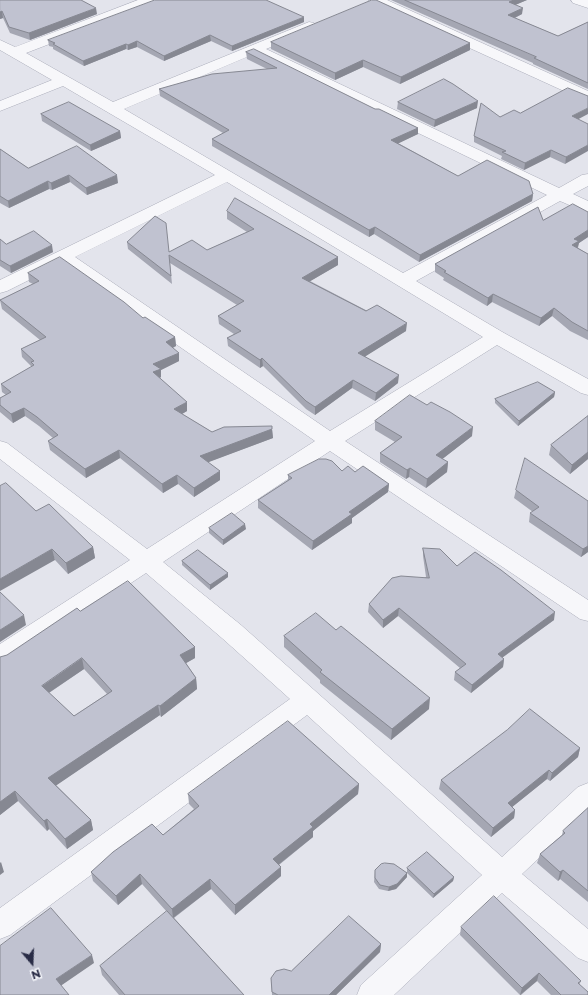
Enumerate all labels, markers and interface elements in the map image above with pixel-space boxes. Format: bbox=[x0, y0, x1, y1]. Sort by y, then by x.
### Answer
north arrow bbox=[12, 943, 52, 983]
text: N bbox=[29, 966, 42, 982]

